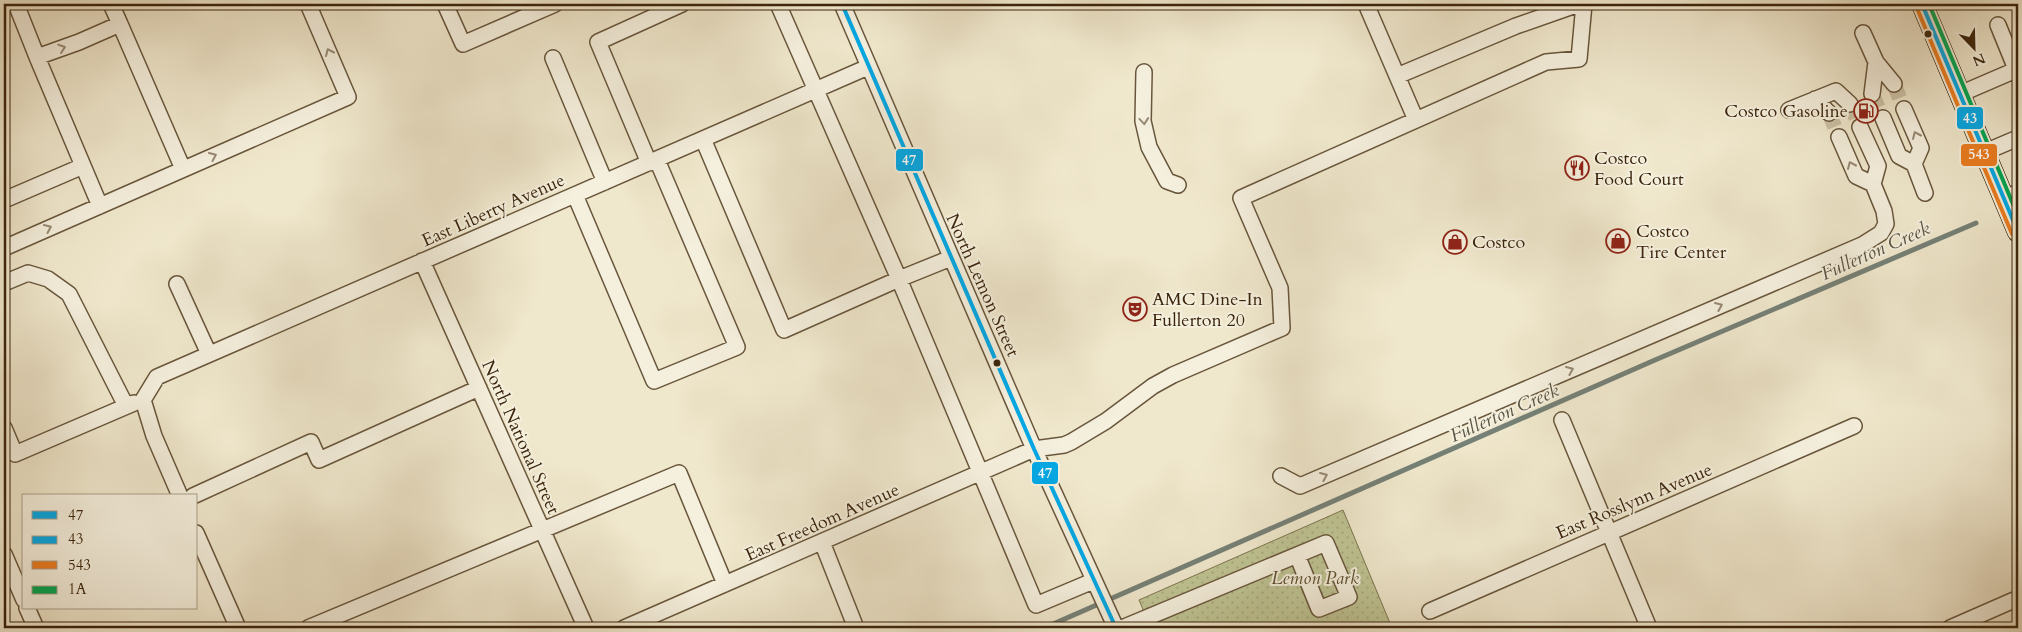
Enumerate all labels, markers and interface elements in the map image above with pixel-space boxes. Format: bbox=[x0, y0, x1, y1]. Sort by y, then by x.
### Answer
north arrow bbox=[1950, 22, 2000, 72]
unlabelled marker bbox=[1923, 29, 1933, 39]
one-way arrow bbox=[58, 44, 66, 54]
one-way arrow bbox=[324, 48, 335, 57]
text: N bbox=[1970, 48, 1988, 71]
fuel station icon: Costco Gasoline bbox=[1853, 98, 1879, 124]
place label: Costco Gasoline bbox=[1724, 99, 1848, 124]
line badge: 43 bbox=[1956, 106, 1984, 130]
text: 43 bbox=[1963, 109, 1977, 128]
one-way arrow bbox=[1138, 117, 1149, 125]
one-way arrow bbox=[1911, 131, 1922, 140]
line badge: 543 bbox=[1960, 143, 1998, 167]
text: 543 bbox=[1968, 145, 1990, 164]
place label: Costco Food Court bbox=[1594, 146, 1684, 192]
line badge: 47 bbox=[895, 148, 924, 172]
text: 47 bbox=[902, 151, 916, 170]
one-way arrow bbox=[208, 152, 217, 162]
restaurant icon: Costco Food Court bbox=[1564, 155, 1590, 181]
one-way arrow bbox=[1847, 161, 1858, 170]
street label: East Liberty Avenue bbox=[418, 168, 569, 253]
street label: North Lemon Street bbox=[940, 210, 1025, 361]
water label: Fullerton Creek bbox=[1817, 215, 1935, 287]
place label: Costco Tire Center bbox=[1636, 219, 1727, 265]
one-way arrow bbox=[43, 224, 52, 235]
shop icon: Costco Tire Center bbox=[1605, 228, 1631, 254]
shop icon: Costco bbox=[1442, 229, 1468, 255]
place label: Costco bbox=[1472, 230, 1525, 255]
place label: AMC Dine-In Fullerton 20 bbox=[1152, 287, 1264, 333]
theatre icon: AMC Dine-In Fullerton 20 bbox=[1122, 296, 1148, 322]
one-way arrow bbox=[1714, 301, 1723, 312]
street label: North National Street bbox=[475, 356, 566, 519]
unlabelled marker bbox=[992, 358, 1002, 368]
one-way arrow bbox=[1565, 366, 1574, 377]
water label: Fullerton Creek bbox=[1446, 377, 1564, 449]
street label: East Rosslynn Avenue bbox=[1552, 457, 1716, 546]
line badge: 47 bbox=[1031, 461, 1059, 485]
text: 47 bbox=[1038, 464, 1052, 483]
one-way arrow bbox=[1319, 472, 1328, 482]
street label: East Freedom Avenue bbox=[741, 477, 903, 568]
legend bbox=[22, 494, 198, 610]
text: 47 bbox=[68, 505, 84, 525]
text: 43 bbox=[68, 529, 83, 549]
text: 543 bbox=[68, 555, 91, 575]
park label: Lemon Park bbox=[1271, 566, 1359, 591]
text: 1A bbox=[68, 579, 87, 599]

